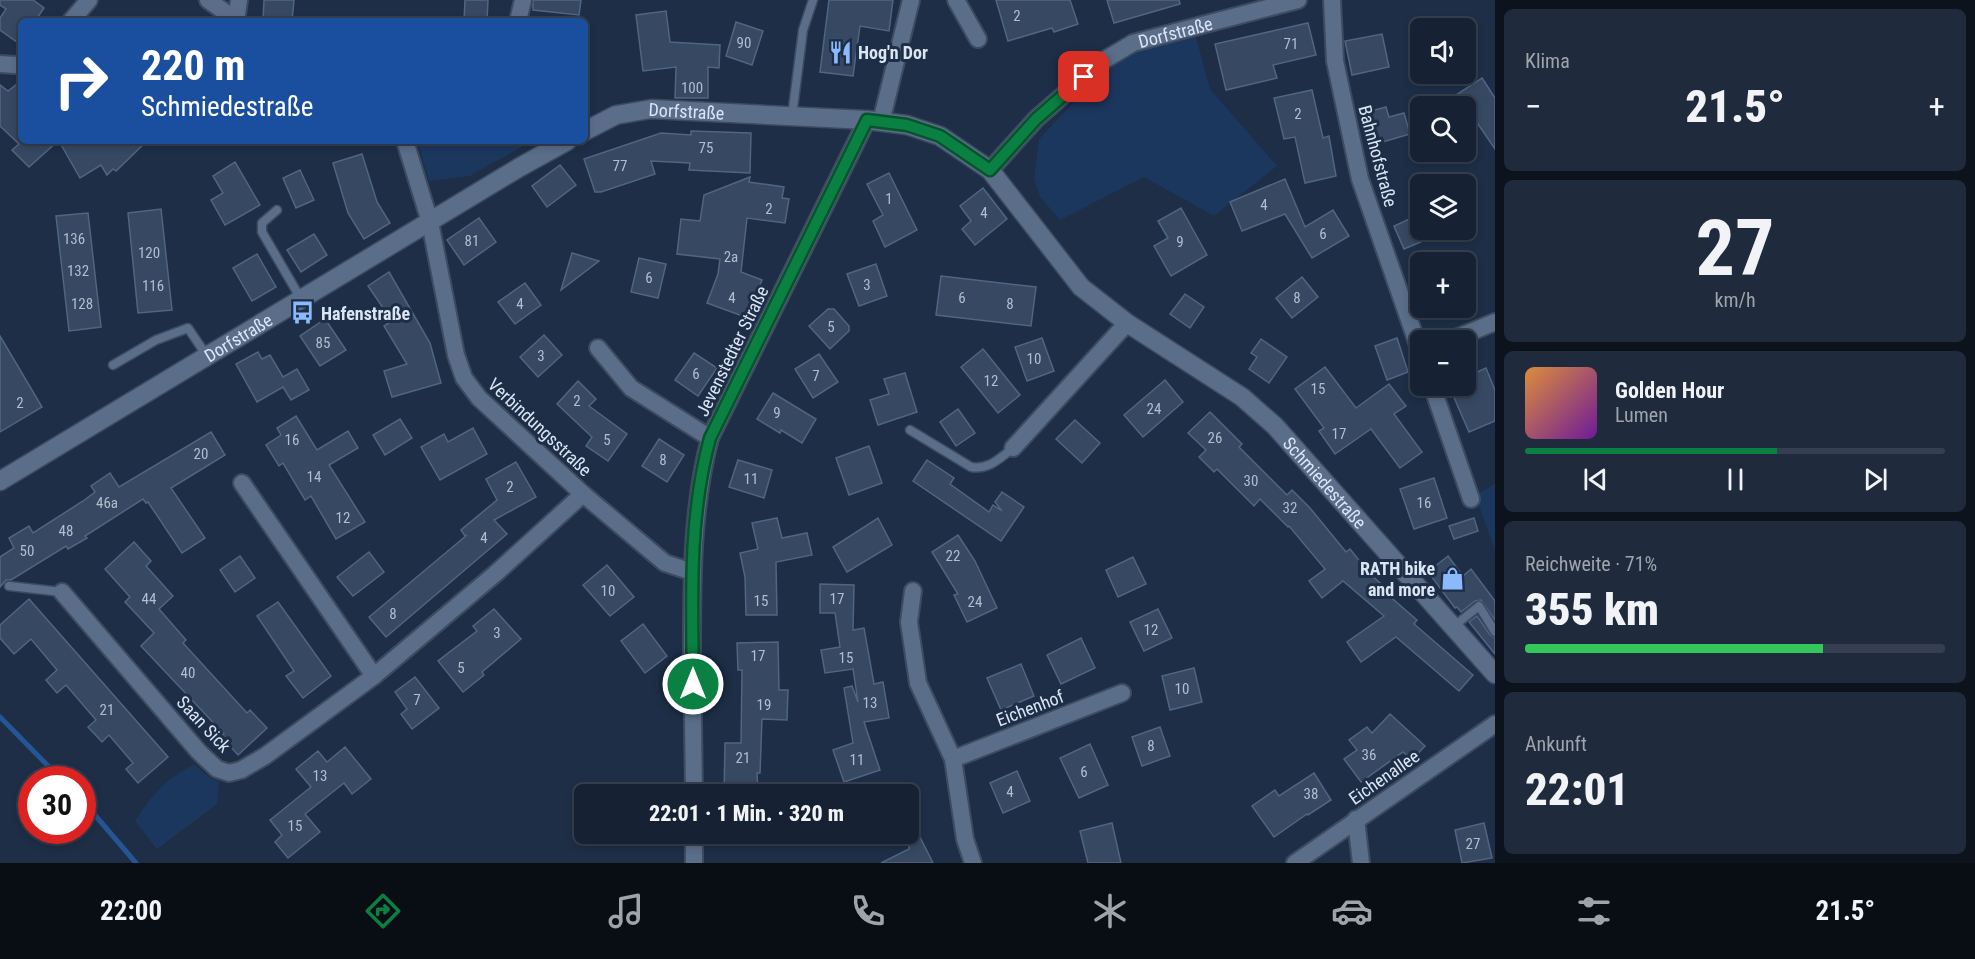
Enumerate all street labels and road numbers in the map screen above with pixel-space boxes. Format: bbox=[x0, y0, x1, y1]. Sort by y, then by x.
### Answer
street label: Dorfstraße bbox=[1136, 12, 1215, 52]
street label: Dorfstraße bbox=[648, 98, 725, 123]
street label: Bahnhofstraße bbox=[1354, 103, 1402, 209]
street label: Jevenstedter Straße bbox=[691, 282, 773, 420]
street label: Dorfstraße bbox=[200, 309, 276, 366]
street label: Verbindungsstraße bbox=[484, 374, 596, 480]
street label: Schmiedestraße bbox=[1279, 432, 1371, 532]
street label: Eichenhof bbox=[993, 685, 1067, 730]
street label: Saan Sick bbox=[173, 691, 235, 757]
street label: Eichenallee bbox=[1345, 745, 1423, 809]

